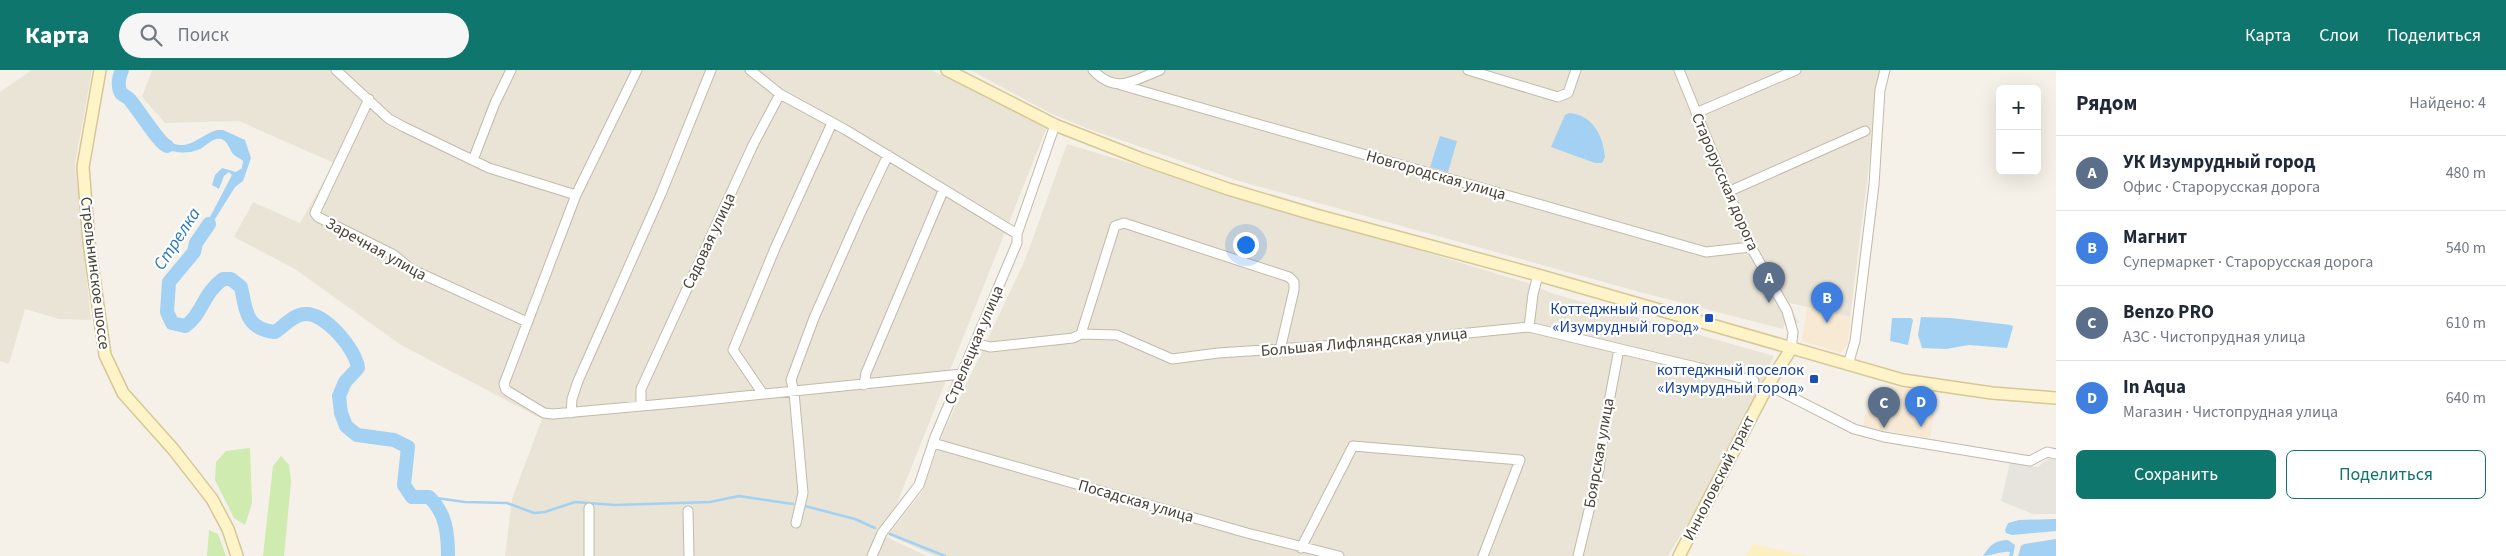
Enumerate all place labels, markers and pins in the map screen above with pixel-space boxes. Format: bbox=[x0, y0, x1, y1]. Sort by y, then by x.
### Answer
pin: A bbox=[1753, 262, 1785, 303]
pin: B bbox=[1811, 282, 1843, 323]
place label: Коттеджный поселок «Изумрудный город» bbox=[1550, 298, 1699, 338]
marker: Коттеджный поселок «Изумрудный город» bbox=[1703, 312, 1715, 324]
place label: коттеджный поселок «Изумрудный город» bbox=[1657, 359, 1804, 399]
marker: коттеджный поселок «Изумрудный город» bbox=[1808, 373, 1820, 385]
pin: D bbox=[1905, 386, 1937, 427]
pin: C bbox=[1868, 387, 1900, 428]

